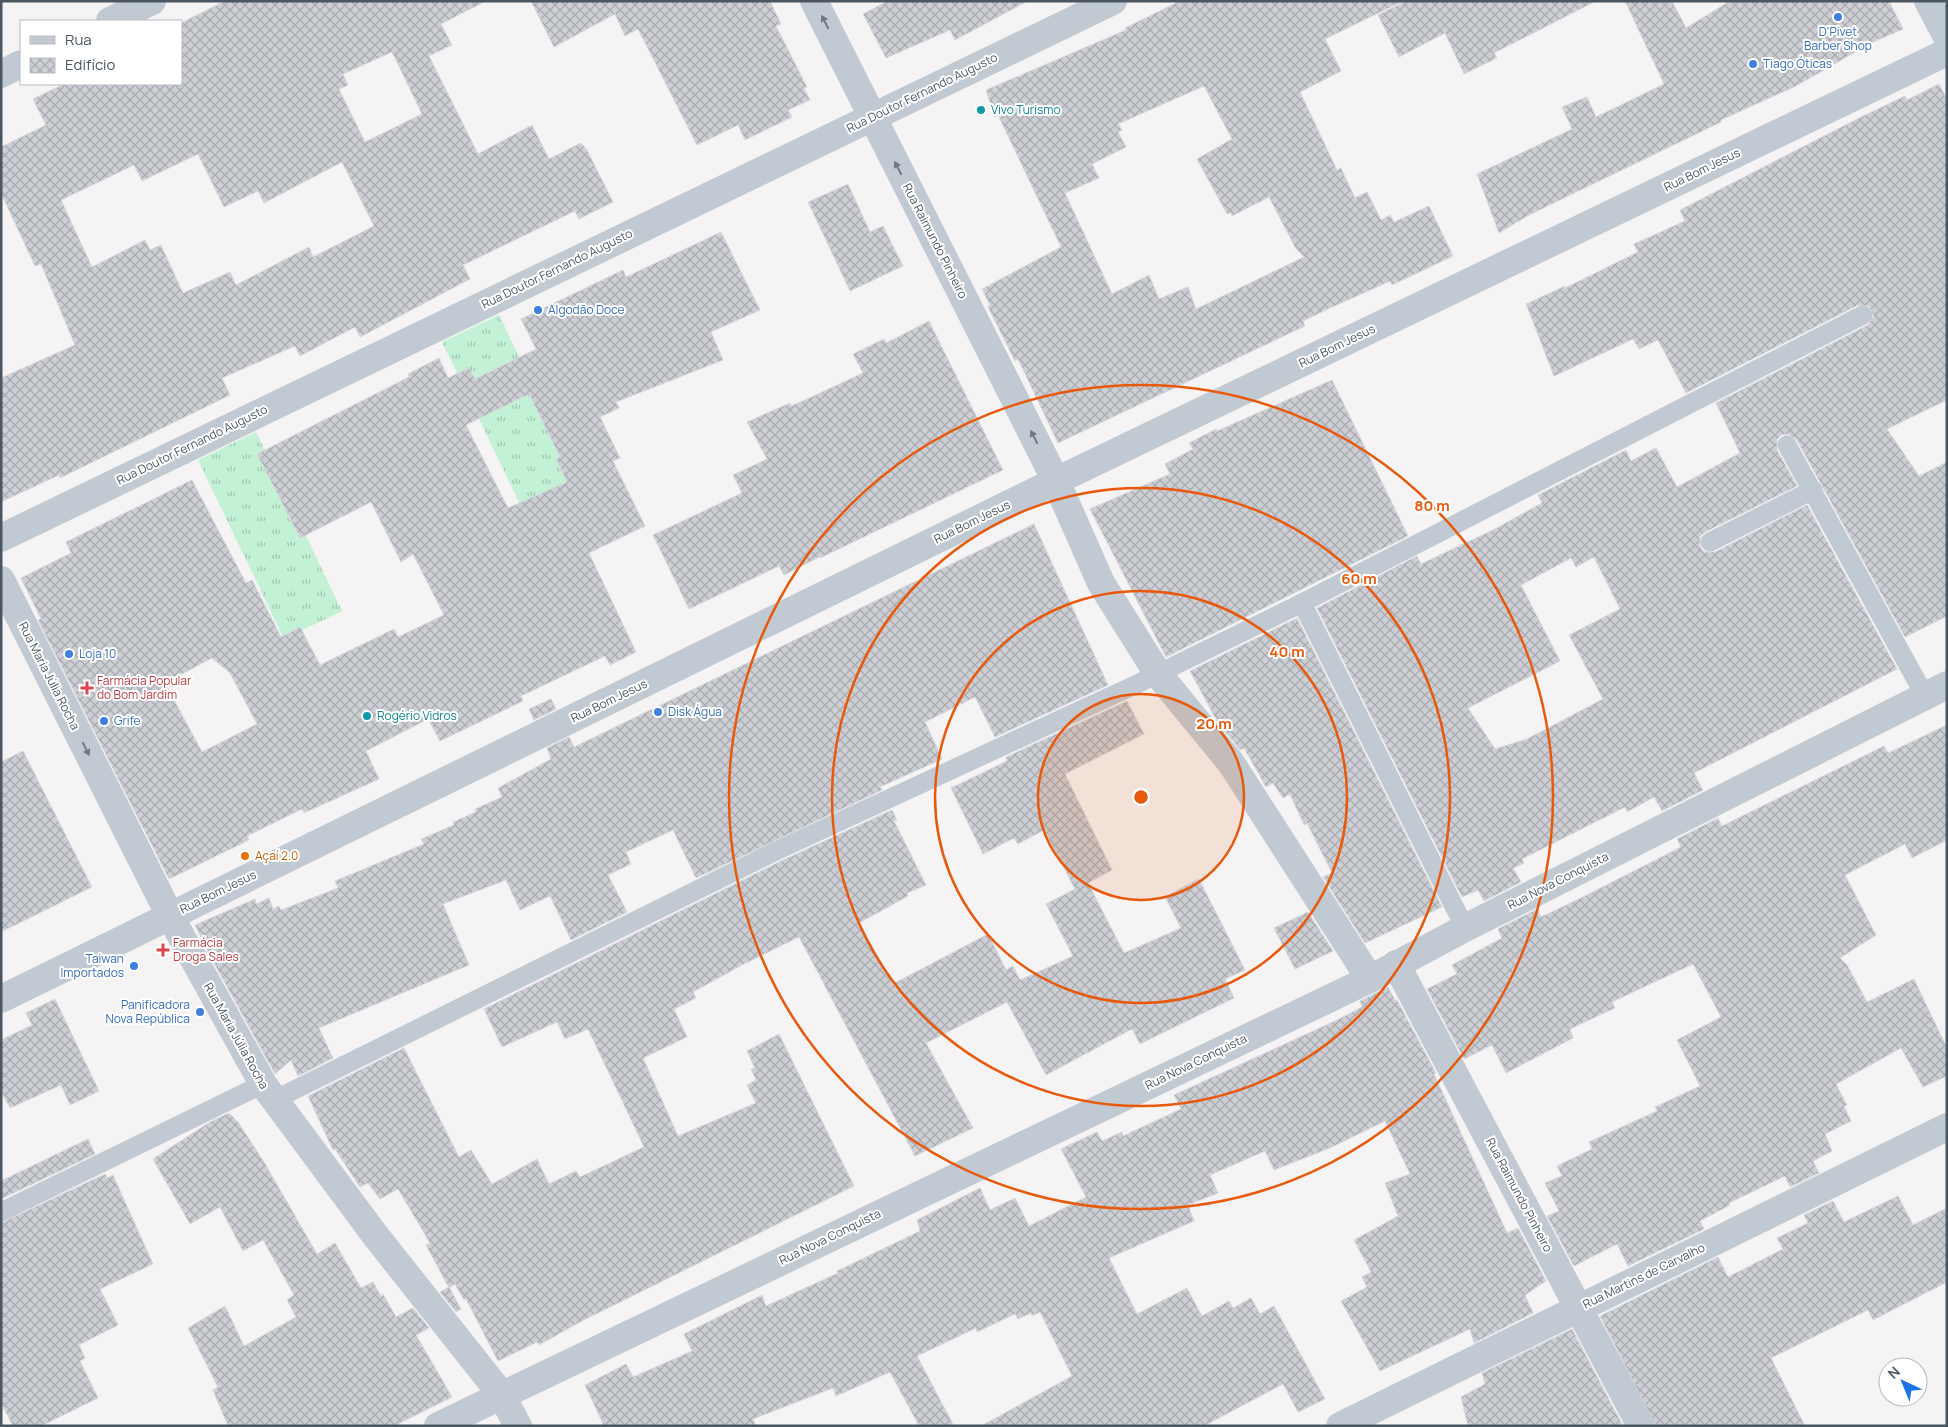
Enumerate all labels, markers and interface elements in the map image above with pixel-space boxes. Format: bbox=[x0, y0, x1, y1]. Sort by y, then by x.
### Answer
marker: D'Pivet Barber Shop bbox=[1832, 11, 1844, 23]
one-way arrow bbox=[821, 15, 829, 30]
legend bbox=[20, 20, 182, 85]
place label: D'Pivet Barber Shop bbox=[1804, 23, 1872, 54]
text: Rua bbox=[65, 29, 92, 50]
street label: Rua Doutor Fernando Augusto bbox=[843, 49, 1000, 137]
text: Edifício bbox=[65, 54, 116, 75]
place label: Tiago Óticas bbox=[1763, 55, 1832, 72]
marker: Tiago Óticas bbox=[1747, 58, 1759, 70]
place label: Vivo Turismo bbox=[991, 101, 1061, 118]
marker: Vivo Turismo bbox=[975, 104, 987, 116]
street label: Rua Bom Jesus bbox=[1661, 144, 1743, 195]
one-way arrow bbox=[894, 160, 902, 175]
street label: Rua Raimundo Pinheiro bbox=[899, 180, 972, 301]
street label: Rua Doutor Fernando Augusto bbox=[478, 225, 635, 313]
place label: Algodão Doce bbox=[548, 301, 625, 318]
marker: Algodão Doce bbox=[532, 304, 544, 316]
street label: Rua Bom Jesus bbox=[1296, 320, 1378, 371]
street label: Rua Doutor Fernando Augusto bbox=[113, 401, 270, 489]
one-way arrow bbox=[1030, 430, 1038, 445]
text: 80 m bbox=[1414, 495, 1450, 516]
street label: Rua Bom Jesus bbox=[931, 496, 1013, 547]
text: 60 m bbox=[1341, 568, 1377, 589]
street label: Rua Maria Júlia Rocha bbox=[15, 619, 84, 733]
text: 40 m bbox=[1269, 641, 1305, 662]
place label: Loja 10 bbox=[79, 645, 116, 662]
marker: Loja 10 bbox=[63, 648, 75, 660]
place label: Farmácia Popular do Bom Jardim bbox=[97, 672, 192, 703]
street label: Rua Bom Jesus bbox=[568, 675, 650, 726]
marker: Farmácia Popular do Bom Jardim bbox=[81, 682, 93, 694]
place label: Disk Água bbox=[668, 703, 722, 720]
marker: Disk Água bbox=[652, 706, 664, 718]
place label: Rogério Vidros bbox=[377, 707, 457, 724]
marker: Rogério Vidros bbox=[361, 710, 373, 722]
place label: Grife bbox=[114, 712, 141, 729]
text: 20 m bbox=[1196, 713, 1232, 734]
marker: Grife bbox=[98, 715, 110, 727]
one-way arrow bbox=[82, 742, 90, 756]
centre of rings bbox=[1132, 788, 1150, 806]
place label: Açaí 2.0 bbox=[255, 847, 298, 864]
street label: Rua Nova Conquista bbox=[1504, 848, 1611, 913]
marker: Açaí 2.0 bbox=[239, 850, 251, 862]
street label: Rua Bom Jesus bbox=[177, 866, 259, 917]
place label: Farmácia Droga Sales bbox=[173, 934, 239, 965]
marker: Farmácia Droga Sales bbox=[157, 944, 169, 956]
place label: Taiwan Importados bbox=[61, 950, 124, 981]
marker: Taiwan Importados bbox=[128, 960, 140, 972]
street label: Rua Maria Júlia Rocha bbox=[200, 980, 273, 1092]
place label: Panificadora Nova República bbox=[106, 996, 190, 1027]
marker: Panificadora Nova República bbox=[194, 1006, 206, 1018]
street label: Rua Nova Conquista bbox=[1142, 1030, 1250, 1094]
street label: Rua Raimundo Pinheiro bbox=[1482, 1135, 1557, 1255]
street label: Rua Nova Conquista bbox=[776, 1205, 884, 1269]
street label: Rua Martins de Carvalho bbox=[1580, 1239, 1708, 1313]
north arrow bbox=[1878, 1357, 1928, 1407]
text: N bbox=[1883, 1362, 1904, 1383]

